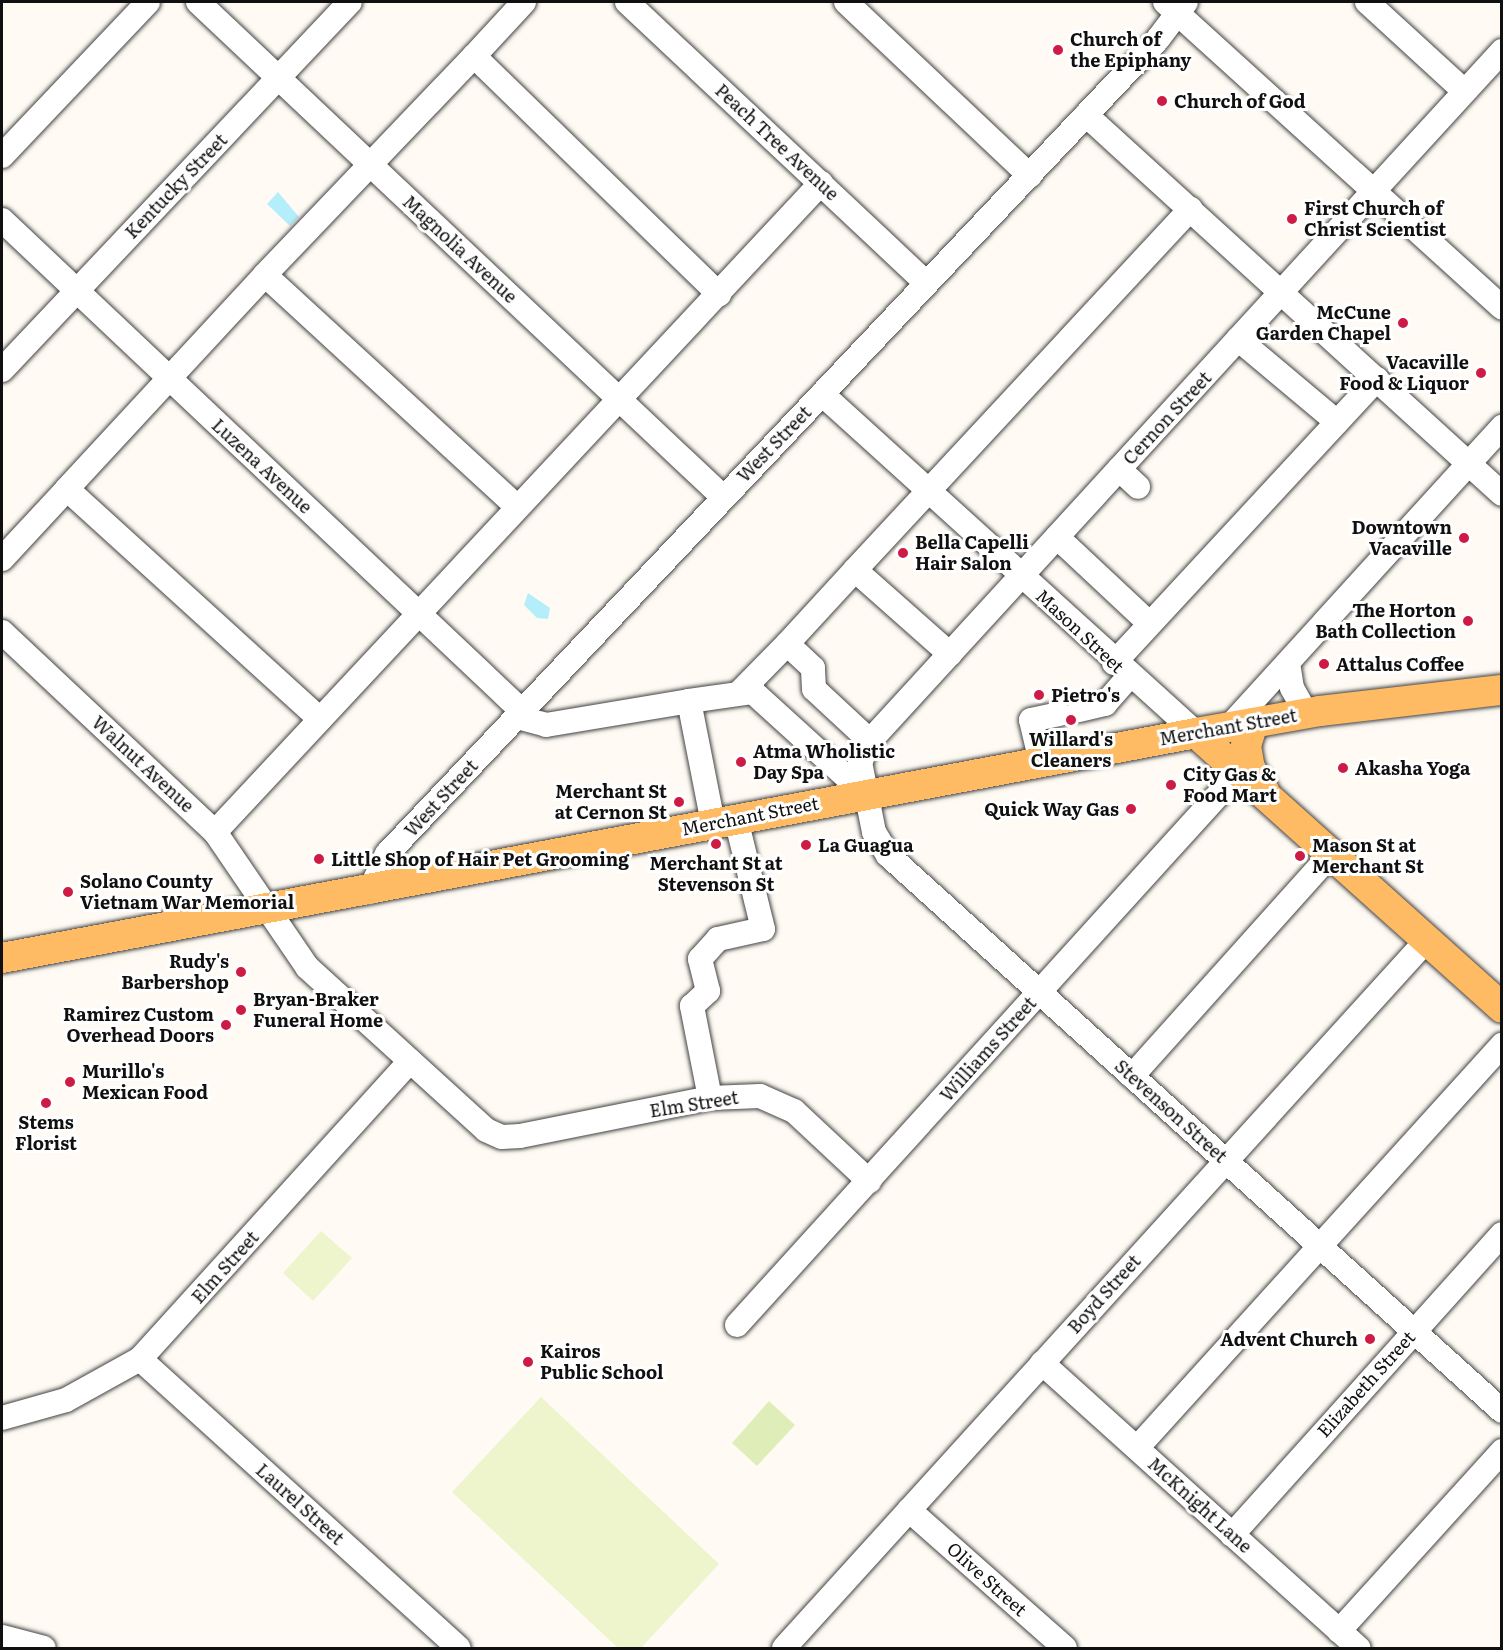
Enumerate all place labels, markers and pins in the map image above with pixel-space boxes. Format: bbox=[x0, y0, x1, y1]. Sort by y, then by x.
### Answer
place label: Church of the Epiphany bbox=[1070, 29, 1191, 72]
marker: Church of the Epiphany bbox=[1051, 43, 1065, 57]
place label: Church of God bbox=[1174, 90, 1306, 112]
marker: Church of God bbox=[1155, 94, 1169, 108]
place label: First Church of Christ Scientist bbox=[1304, 198, 1446, 240]
marker: First Church of Christ Scientist bbox=[1285, 212, 1299, 226]
place label: McCune Garden Chapel bbox=[1256, 302, 1391, 344]
marker: McCune Garden Chapel bbox=[1396, 316, 1410, 330]
place label: Vacaville Food & Liquor bbox=[1339, 352, 1469, 394]
marker: Vacaville Food & Liquor bbox=[1474, 366, 1488, 380]
place label: Downtown Vacaville bbox=[1351, 517, 1452, 560]
marker: Downtown Vacaville bbox=[1457, 531, 1471, 545]
place label: Bella Capelli Hair Salon bbox=[915, 532, 1029, 574]
marker: Bella Capelli Hair Salon bbox=[896, 546, 910, 560]
place label: The Horton Bath Collection bbox=[1315, 600, 1456, 642]
marker: The Horton Bath Collection bbox=[1461, 614, 1475, 628]
place label: Attalus Coffee bbox=[1336, 653, 1464, 675]
marker: Attalus Coffee bbox=[1317, 657, 1331, 671]
place label: Pietro's bbox=[1051, 684, 1120, 706]
marker: Pietro's bbox=[1032, 688, 1046, 702]
marker: Willard's Cleaners bbox=[1064, 713, 1078, 727]
place label: Willard's Cleaners bbox=[1029, 729, 1113, 771]
place label: Atma Wholistic Day Spa bbox=[753, 741, 895, 783]
marker: Atma Wholistic Day Spa bbox=[734, 755, 748, 769]
place label: Akasha Yoga bbox=[1355, 757, 1470, 779]
marker: Akasha Yoga bbox=[1336, 761, 1350, 775]
place label: City Gas & Food Mart bbox=[1183, 764, 1277, 806]
marker: City Gas & Food Mart bbox=[1164, 778, 1178, 792]
place label: Merchant St at Cernon St bbox=[555, 781, 667, 824]
marker: Merchant St at Cernon St bbox=[672, 795, 686, 809]
place label: Quick Way Gas bbox=[984, 798, 1119, 820]
marker: Quick Way Gas bbox=[1124, 802, 1138, 816]
place label: La Guagua bbox=[818, 834, 914, 856]
place label: Mason St at Merchant St bbox=[1312, 835, 1424, 878]
marker: Merchant St at Stevenson St bbox=[709, 837, 723, 851]
marker: La Guagua bbox=[799, 838, 813, 852]
place label: Little Shop of Hair Pet Grooming bbox=[331, 848, 629, 870]
marker: Mason St at Merchant St bbox=[1293, 849, 1307, 863]
marker: Little Shop of Hair Pet Grooming bbox=[312, 852, 326, 866]
place label: Merchant St at Stevenson St bbox=[649, 853, 783, 896]
place label: Solano County Vietnam War Memorial bbox=[80, 871, 294, 914]
marker: Solano County Vietnam War Memorial bbox=[61, 885, 75, 899]
place label: Rudy's Barbershop bbox=[121, 951, 229, 994]
marker: Rudy's Barbershop bbox=[234, 965, 248, 979]
place label: Bryan-Braker Funeral Home bbox=[253, 989, 383, 1032]
marker: Bryan-Braker Funeral Home bbox=[234, 1003, 248, 1017]
place label: Ramirez Custom Overhead Doors bbox=[63, 1004, 214, 1046]
marker: Ramirez Custom Overhead Doors bbox=[219, 1018, 233, 1032]
place label: Murillo's Mexican Food bbox=[82, 1061, 208, 1104]
marker: Murillo's Mexican Food bbox=[63, 1075, 77, 1089]
marker: Stems Florist bbox=[39, 1096, 53, 1110]
place label: Stems Florist bbox=[15, 1112, 77, 1154]
place label: Advent Church bbox=[1220, 1328, 1358, 1350]
marker: Advent Church bbox=[1363, 1332, 1377, 1346]
place label: Kairos Public School bbox=[540, 1341, 664, 1384]
marker: Kairos Public School bbox=[521, 1355, 535, 1369]

